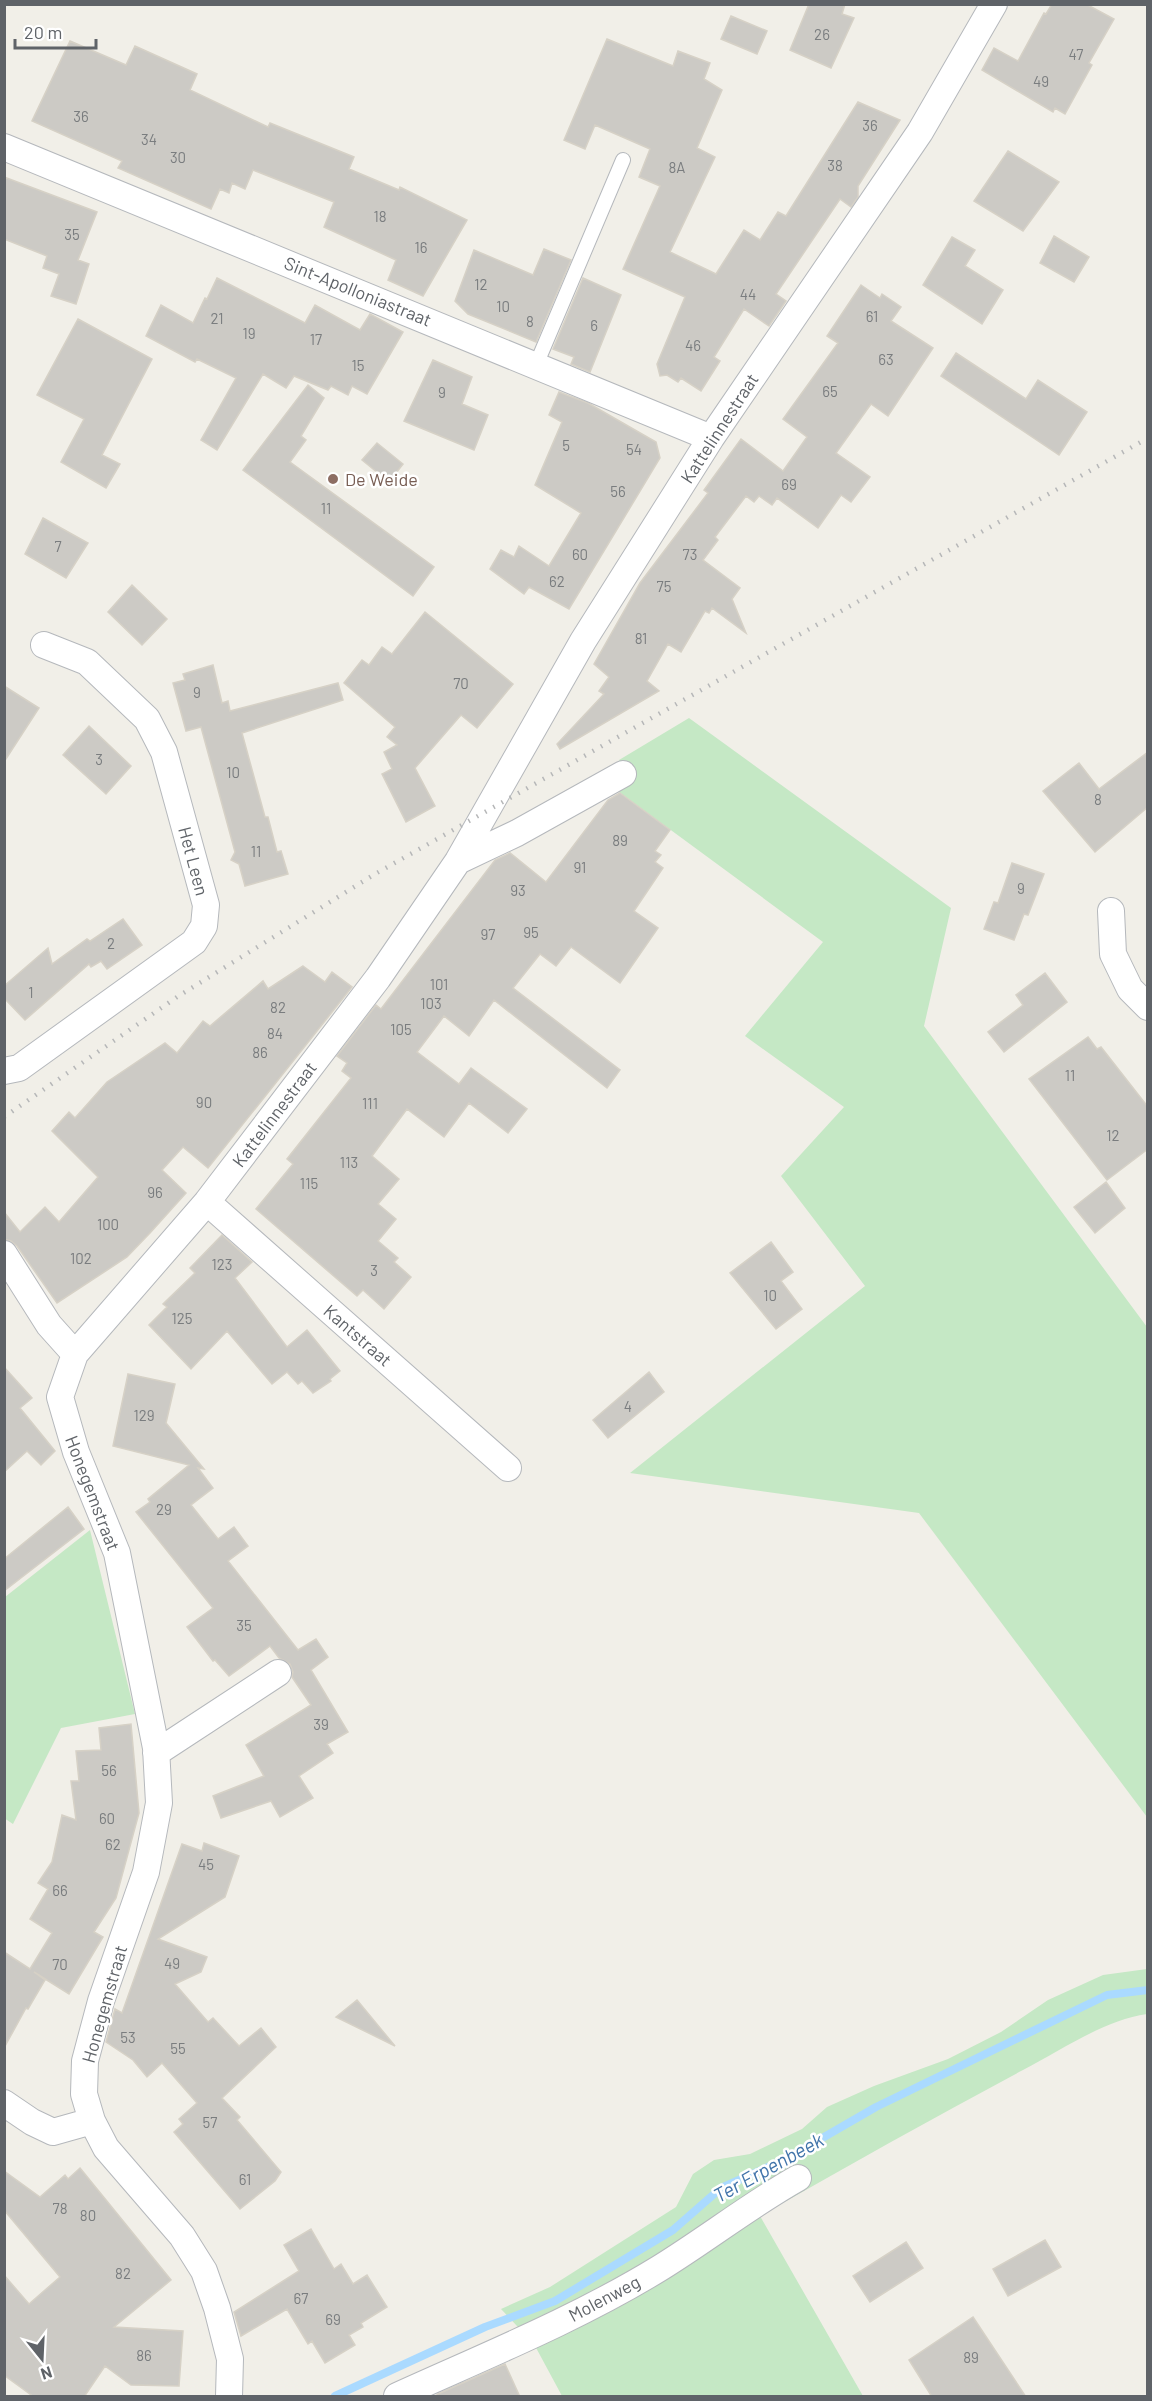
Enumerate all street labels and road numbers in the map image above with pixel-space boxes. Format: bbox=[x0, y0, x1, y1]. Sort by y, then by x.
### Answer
street label: Sint-Apolloniastraat bbox=[281, 251, 435, 331]
street label: Kattelinnestraat bbox=[675, 369, 763, 487]
street label: Het Leen bbox=[174, 824, 214, 898]
street label: Kattelinnestraat bbox=[227, 1057, 321, 1171]
street label: Kantstraat bbox=[319, 1299, 397, 1371]
street label: Honegemstraat bbox=[61, 1432, 125, 1554]
street label: Honegemstraat bbox=[77, 1943, 131, 2065]
street label: Molenweg bbox=[564, 2270, 644, 2326]

